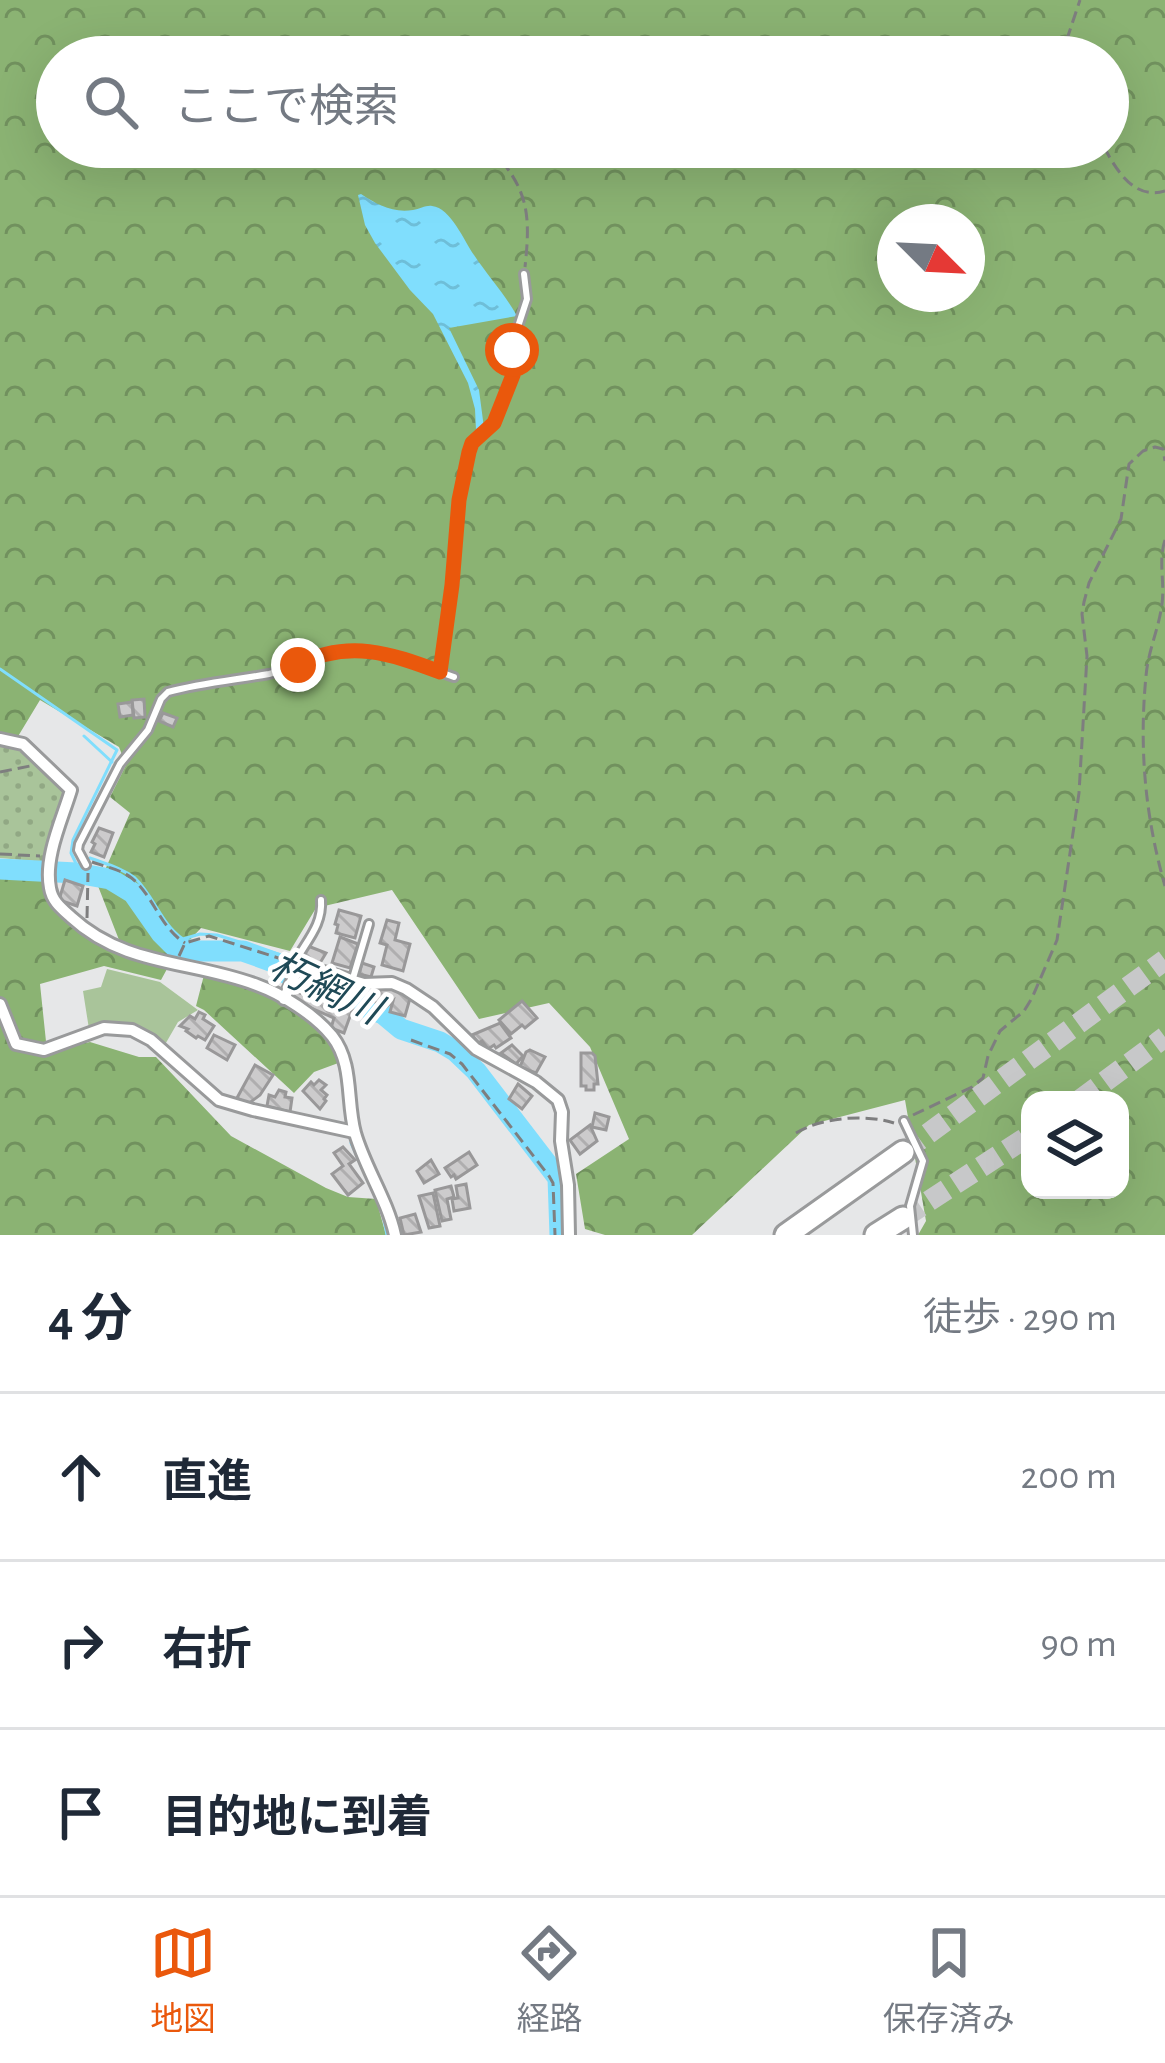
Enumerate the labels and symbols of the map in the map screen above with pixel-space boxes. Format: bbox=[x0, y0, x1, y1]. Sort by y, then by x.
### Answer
north arrow bbox=[877, 204, 985, 312]
route start bbox=[485, 323, 539, 377]
route end bbox=[271, 638, 325, 692]
water label: 朽網川 bbox=[264, 945, 391, 1033]

